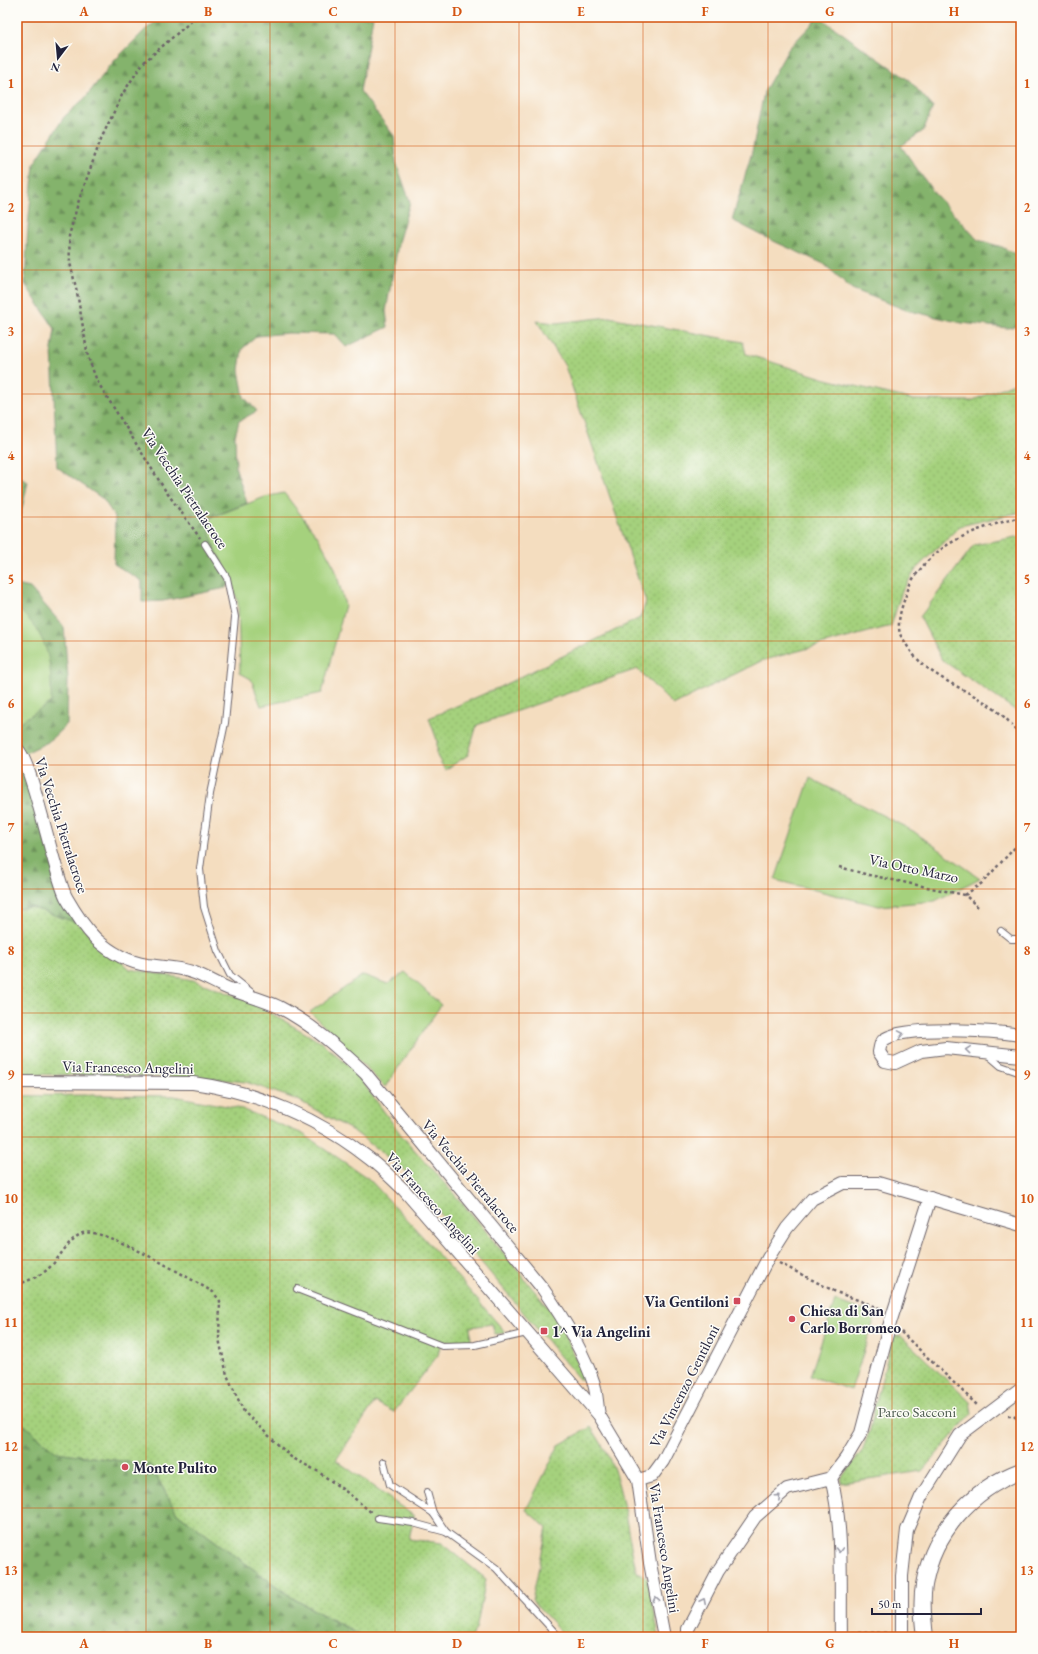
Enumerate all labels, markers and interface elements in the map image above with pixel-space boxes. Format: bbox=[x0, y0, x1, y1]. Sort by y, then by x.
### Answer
text: A bbox=[78, 3, 89, 20]
text: B bbox=[204, 3, 212, 20]
text: C bbox=[328, 3, 338, 20]
text: D bbox=[452, 3, 462, 20]
text: E bbox=[577, 3, 585, 20]
text: F bbox=[701, 3, 709, 20]
text: G bbox=[825, 3, 835, 20]
text: H bbox=[949, 3, 960, 20]
north arrow bbox=[38, 38, 78, 78]
text: N bbox=[49, 60, 61, 76]
text: 1 bbox=[8, 75, 15, 92]
text: 1 bbox=[1024, 75, 1031, 92]
text: 2 bbox=[8, 199, 15, 216]
text: 2 bbox=[1024, 199, 1031, 216]
text: 3 bbox=[8, 323, 15, 340]
text: 3 bbox=[1024, 323, 1031, 340]
street label: Via Vecchia Pietralacroce bbox=[137, 424, 233, 552]
text: 4 bbox=[8, 447, 15, 464]
text: 4 bbox=[1024, 447, 1031, 464]
text: 5 bbox=[8, 571, 14, 588]
text: 5 bbox=[1024, 571, 1030, 588]
text: 6 bbox=[8, 695, 15, 712]
text: 6 bbox=[1024, 695, 1031, 712]
street label: Via Vecchia Pietralacroce bbox=[31, 754, 93, 896]
text: 7 bbox=[8, 819, 15, 836]
text: 7 bbox=[1024, 819, 1031, 836]
street label: Via Otto Marzo bbox=[868, 849, 960, 887]
text: 8 bbox=[8, 942, 15, 959]
text: 8 bbox=[1024, 942, 1031, 959]
one-way arrow bbox=[898, 1031, 905, 1039]
one-way arrow bbox=[965, 1045, 971, 1054]
street label: Via Francesco Angelini bbox=[62, 1056, 194, 1078]
text: 9 bbox=[8, 1066, 15, 1083]
text: 9 bbox=[1024, 1066, 1031, 1083]
street label: Via Vecchia Pietralacroce bbox=[418, 1115, 524, 1237]
street label: Via Francesco Angelini bbox=[382, 1148, 484, 1258]
text: 10 bbox=[4, 1190, 18, 1207]
text: 10 bbox=[1020, 1190, 1034, 1207]
place label: Via Gentiloni bbox=[644, 1292, 730, 1311]
marker: Via Gentiloni bbox=[732, 1296, 742, 1306]
place label: Chiesa di San Carlo Borromeo bbox=[800, 1301, 901, 1337]
text: 11 bbox=[4, 1314, 18, 1331]
marker: Chiesa di San Carlo Borromeo bbox=[787, 1314, 797, 1324]
text: 11 bbox=[1020, 1314, 1034, 1331]
street label: Via Vincenzo Gentiloni bbox=[645, 1321, 723, 1451]
place label: 1^ Via Angelini bbox=[552, 1322, 651, 1341]
marker: 1^ Via Angelini bbox=[539, 1326, 549, 1336]
park label: Parco Sacconi bbox=[878, 1402, 956, 1421]
text: 12 bbox=[4, 1438, 18, 1455]
text: 12 bbox=[1020, 1438, 1034, 1455]
place label: Monte Pulito bbox=[133, 1458, 217, 1477]
marker: Monte Pulito bbox=[120, 1462, 130, 1472]
street label: Via Francesco Angelini bbox=[645, 1482, 685, 1615]
one-way arrow bbox=[773, 1494, 781, 1501]
one-way arrow bbox=[835, 1547, 844, 1553]
text: 13 bbox=[4, 1562, 18, 1579]
text: 13 bbox=[1020, 1562, 1034, 1579]
scale bar bbox=[872, 1590, 981, 1616]
one-way arrow bbox=[653, 1596, 661, 1602]
text: 50 m bbox=[878, 1596, 902, 1612]
one-way arrow bbox=[698, 1598, 705, 1606]
text: A bbox=[78, 1635, 89, 1652]
text: B bbox=[204, 1635, 212, 1652]
text: C bbox=[328, 1635, 338, 1652]
text: D bbox=[452, 1635, 462, 1652]
text: E bbox=[577, 1635, 585, 1652]
text: F bbox=[701, 1635, 709, 1652]
text: G bbox=[825, 1635, 835, 1652]
text: H bbox=[949, 1635, 960, 1652]

